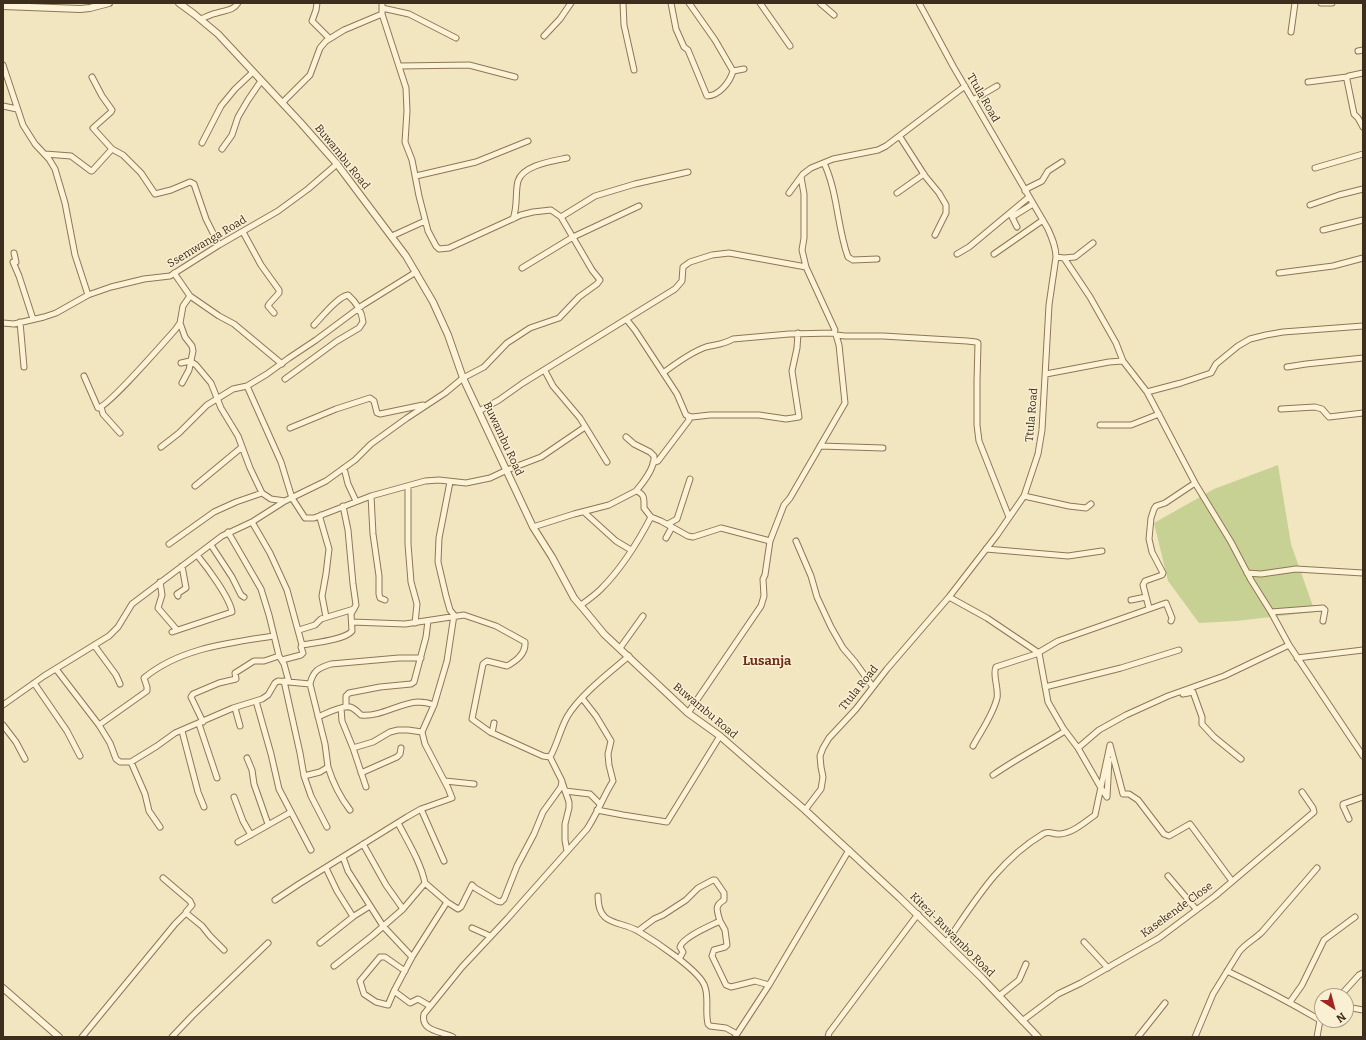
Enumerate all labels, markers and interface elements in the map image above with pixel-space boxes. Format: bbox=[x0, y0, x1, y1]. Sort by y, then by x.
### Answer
street label: Ttula Road bbox=[964, 71, 1002, 125]
street label: Buwambu Road bbox=[312, 122, 372, 192]
street label: Ssemwanga Road bbox=[165, 213, 249, 271]
street label: Ttula Road bbox=[1023, 387, 1041, 443]
street label: Buwambu Road bbox=[480, 400, 526, 478]
district label: Lusanja bbox=[743, 653, 791, 669]
street label: Ttula Road bbox=[837, 663, 881, 713]
street label: Buwambu Road bbox=[670, 680, 740, 742]
street label: Kasekende Close bbox=[1138, 879, 1216, 941]
street label: Kitezi-Buwambo Road bbox=[907, 890, 997, 980]
north arrow bbox=[1314, 988, 1354, 1028]
text: N bbox=[1334, 1010, 1348, 1025]

